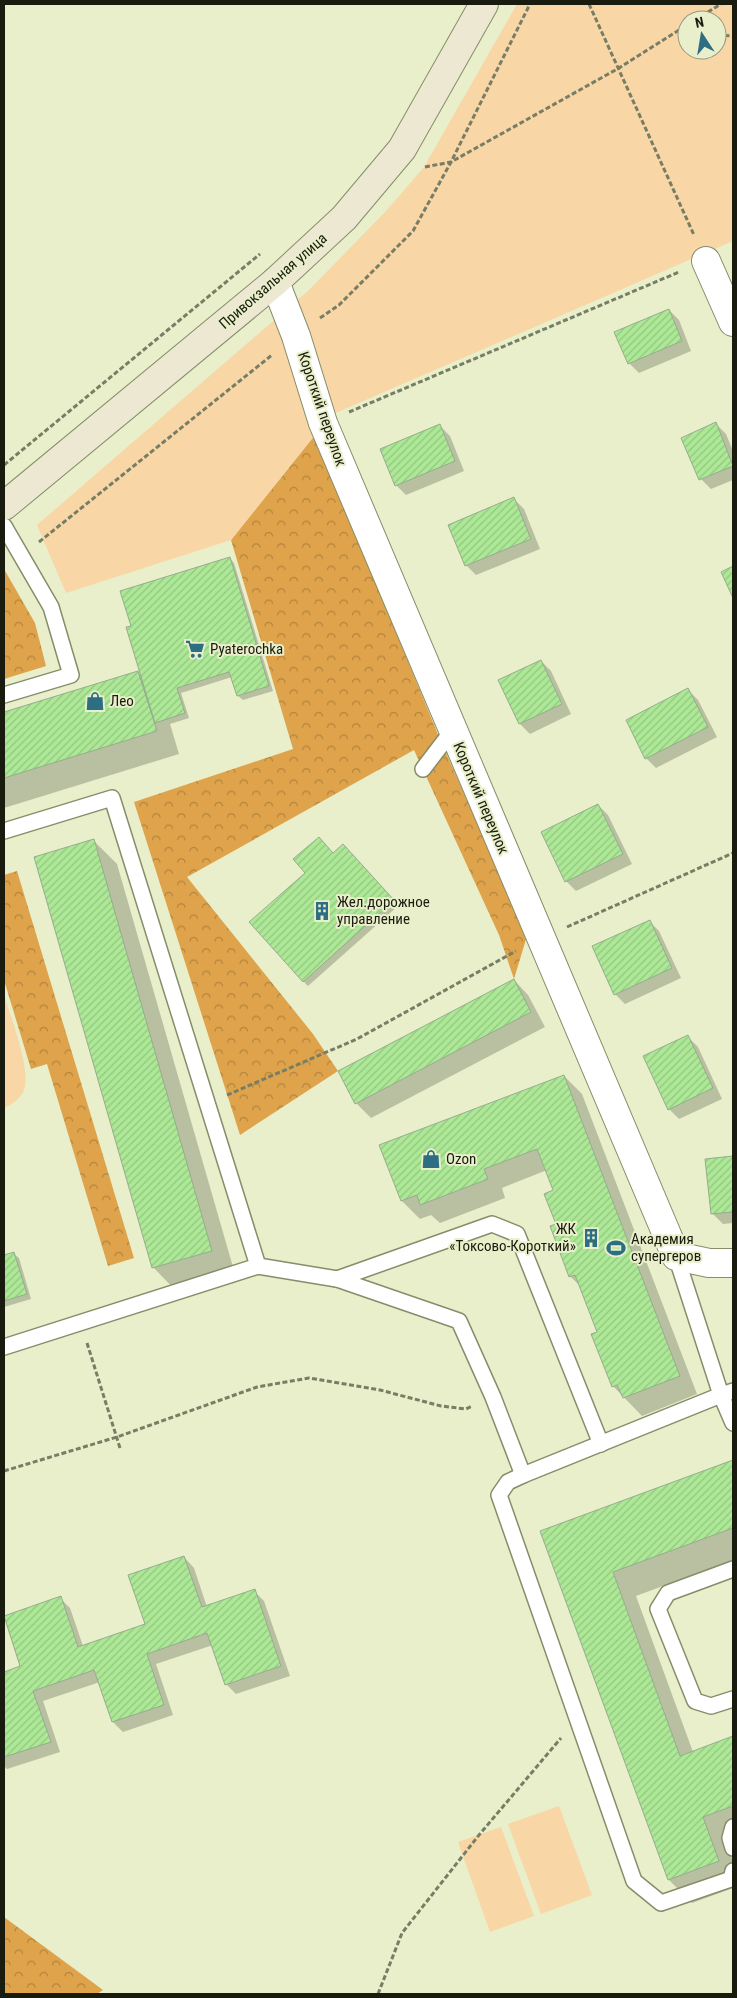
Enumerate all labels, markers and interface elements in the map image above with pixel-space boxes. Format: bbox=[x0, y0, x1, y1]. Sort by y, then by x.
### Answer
north arrow bbox=[677, 10, 727, 60]
text: N bbox=[693, 14, 705, 31]
street label: Привокзальная улица bbox=[215, 229, 331, 333]
street label: Короткий переулок bbox=[294, 349, 350, 469]
supermarket icon: Pyaterochka bbox=[184, 638, 206, 660]
place label: Pyaterochka bbox=[210, 640, 283, 658]
shop icon: Лео bbox=[84, 690, 106, 712]
place label: Лео bbox=[110, 692, 134, 710]
street label: Короткий переулок bbox=[449, 739, 513, 857]
place label: Жел.дорожное управление bbox=[337, 893, 430, 928]
building icon: Жел.дорожное управление bbox=[311, 900, 333, 922]
shop icon: Ozon bbox=[420, 1148, 442, 1170]
place label: Ozon bbox=[446, 1150, 476, 1168]
place label: ЖК «Токсово-Короткий» bbox=[449, 1220, 577, 1255]
building icon: ЖК «Токсово-Короткий» bbox=[580, 1227, 602, 1249]
place label: Академия супергеров bbox=[631, 1230, 701, 1265]
sports icon: Академия супергеров bbox=[605, 1237, 627, 1259]

